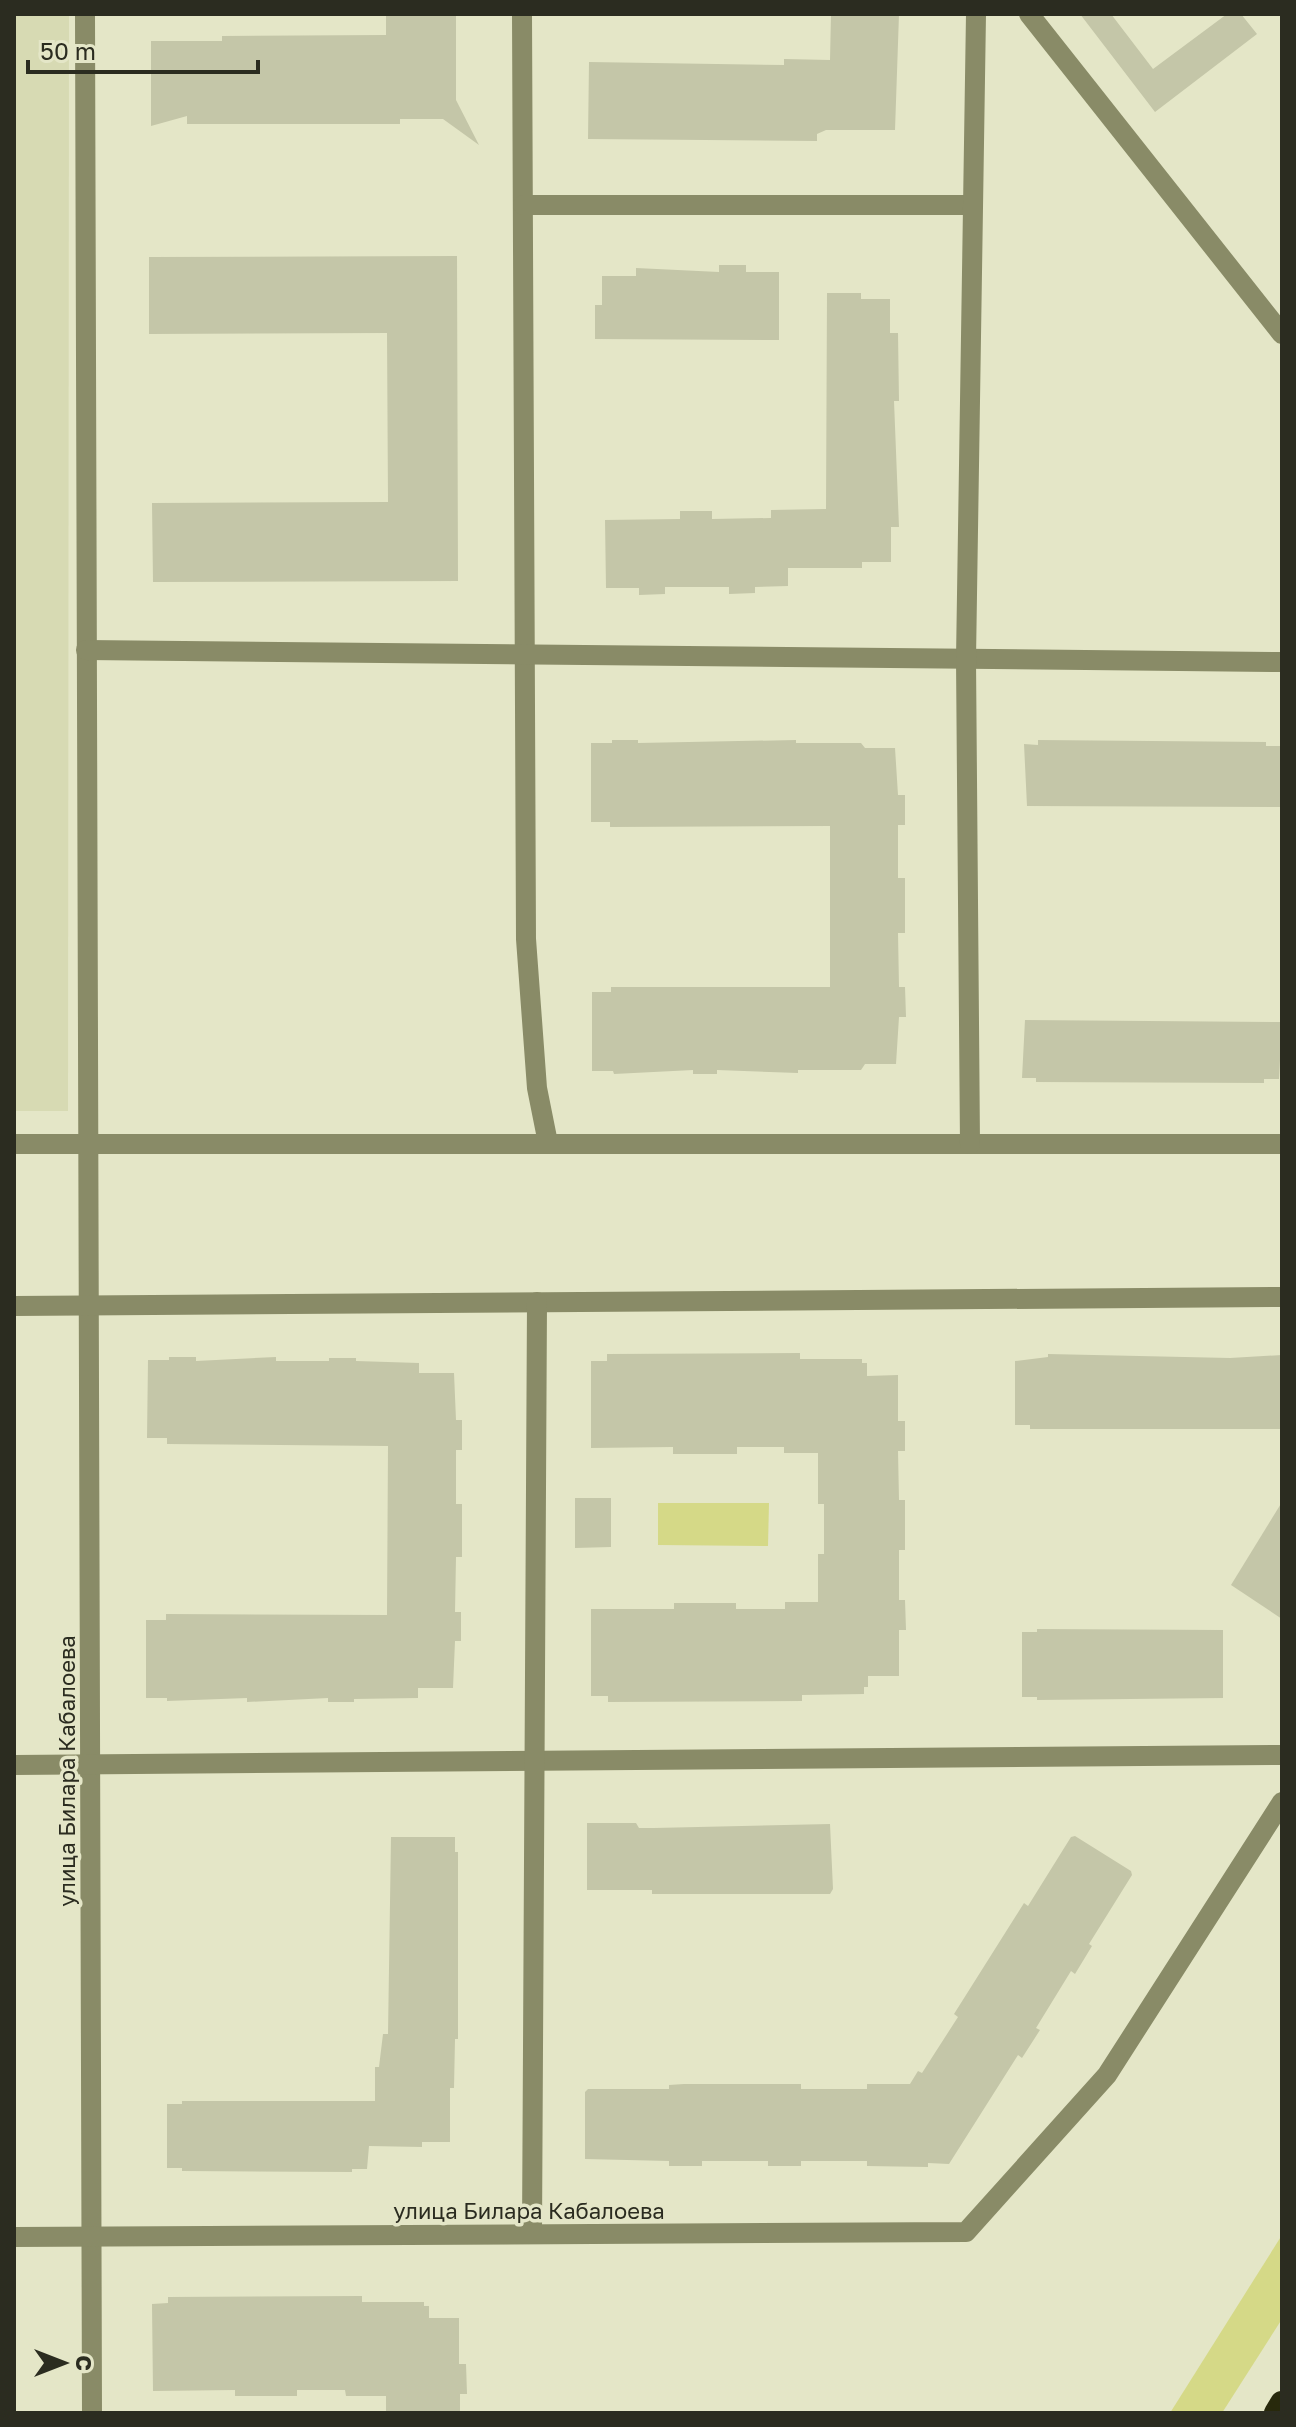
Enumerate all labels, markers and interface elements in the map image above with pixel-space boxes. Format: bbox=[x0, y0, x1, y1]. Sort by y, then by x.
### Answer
scale bar bbox=[28, 24, 258, 74]
text: 50 m bbox=[40, 36, 96, 65]
street label: улица Билара Кабалоева bbox=[53, 1635, 80, 1907]
street label: улица Билара Кабалоева bbox=[393, 2197, 665, 2224]
north arrow bbox=[24, 2323, 104, 2403]
text: С bbox=[71, 2355, 98, 2371]

